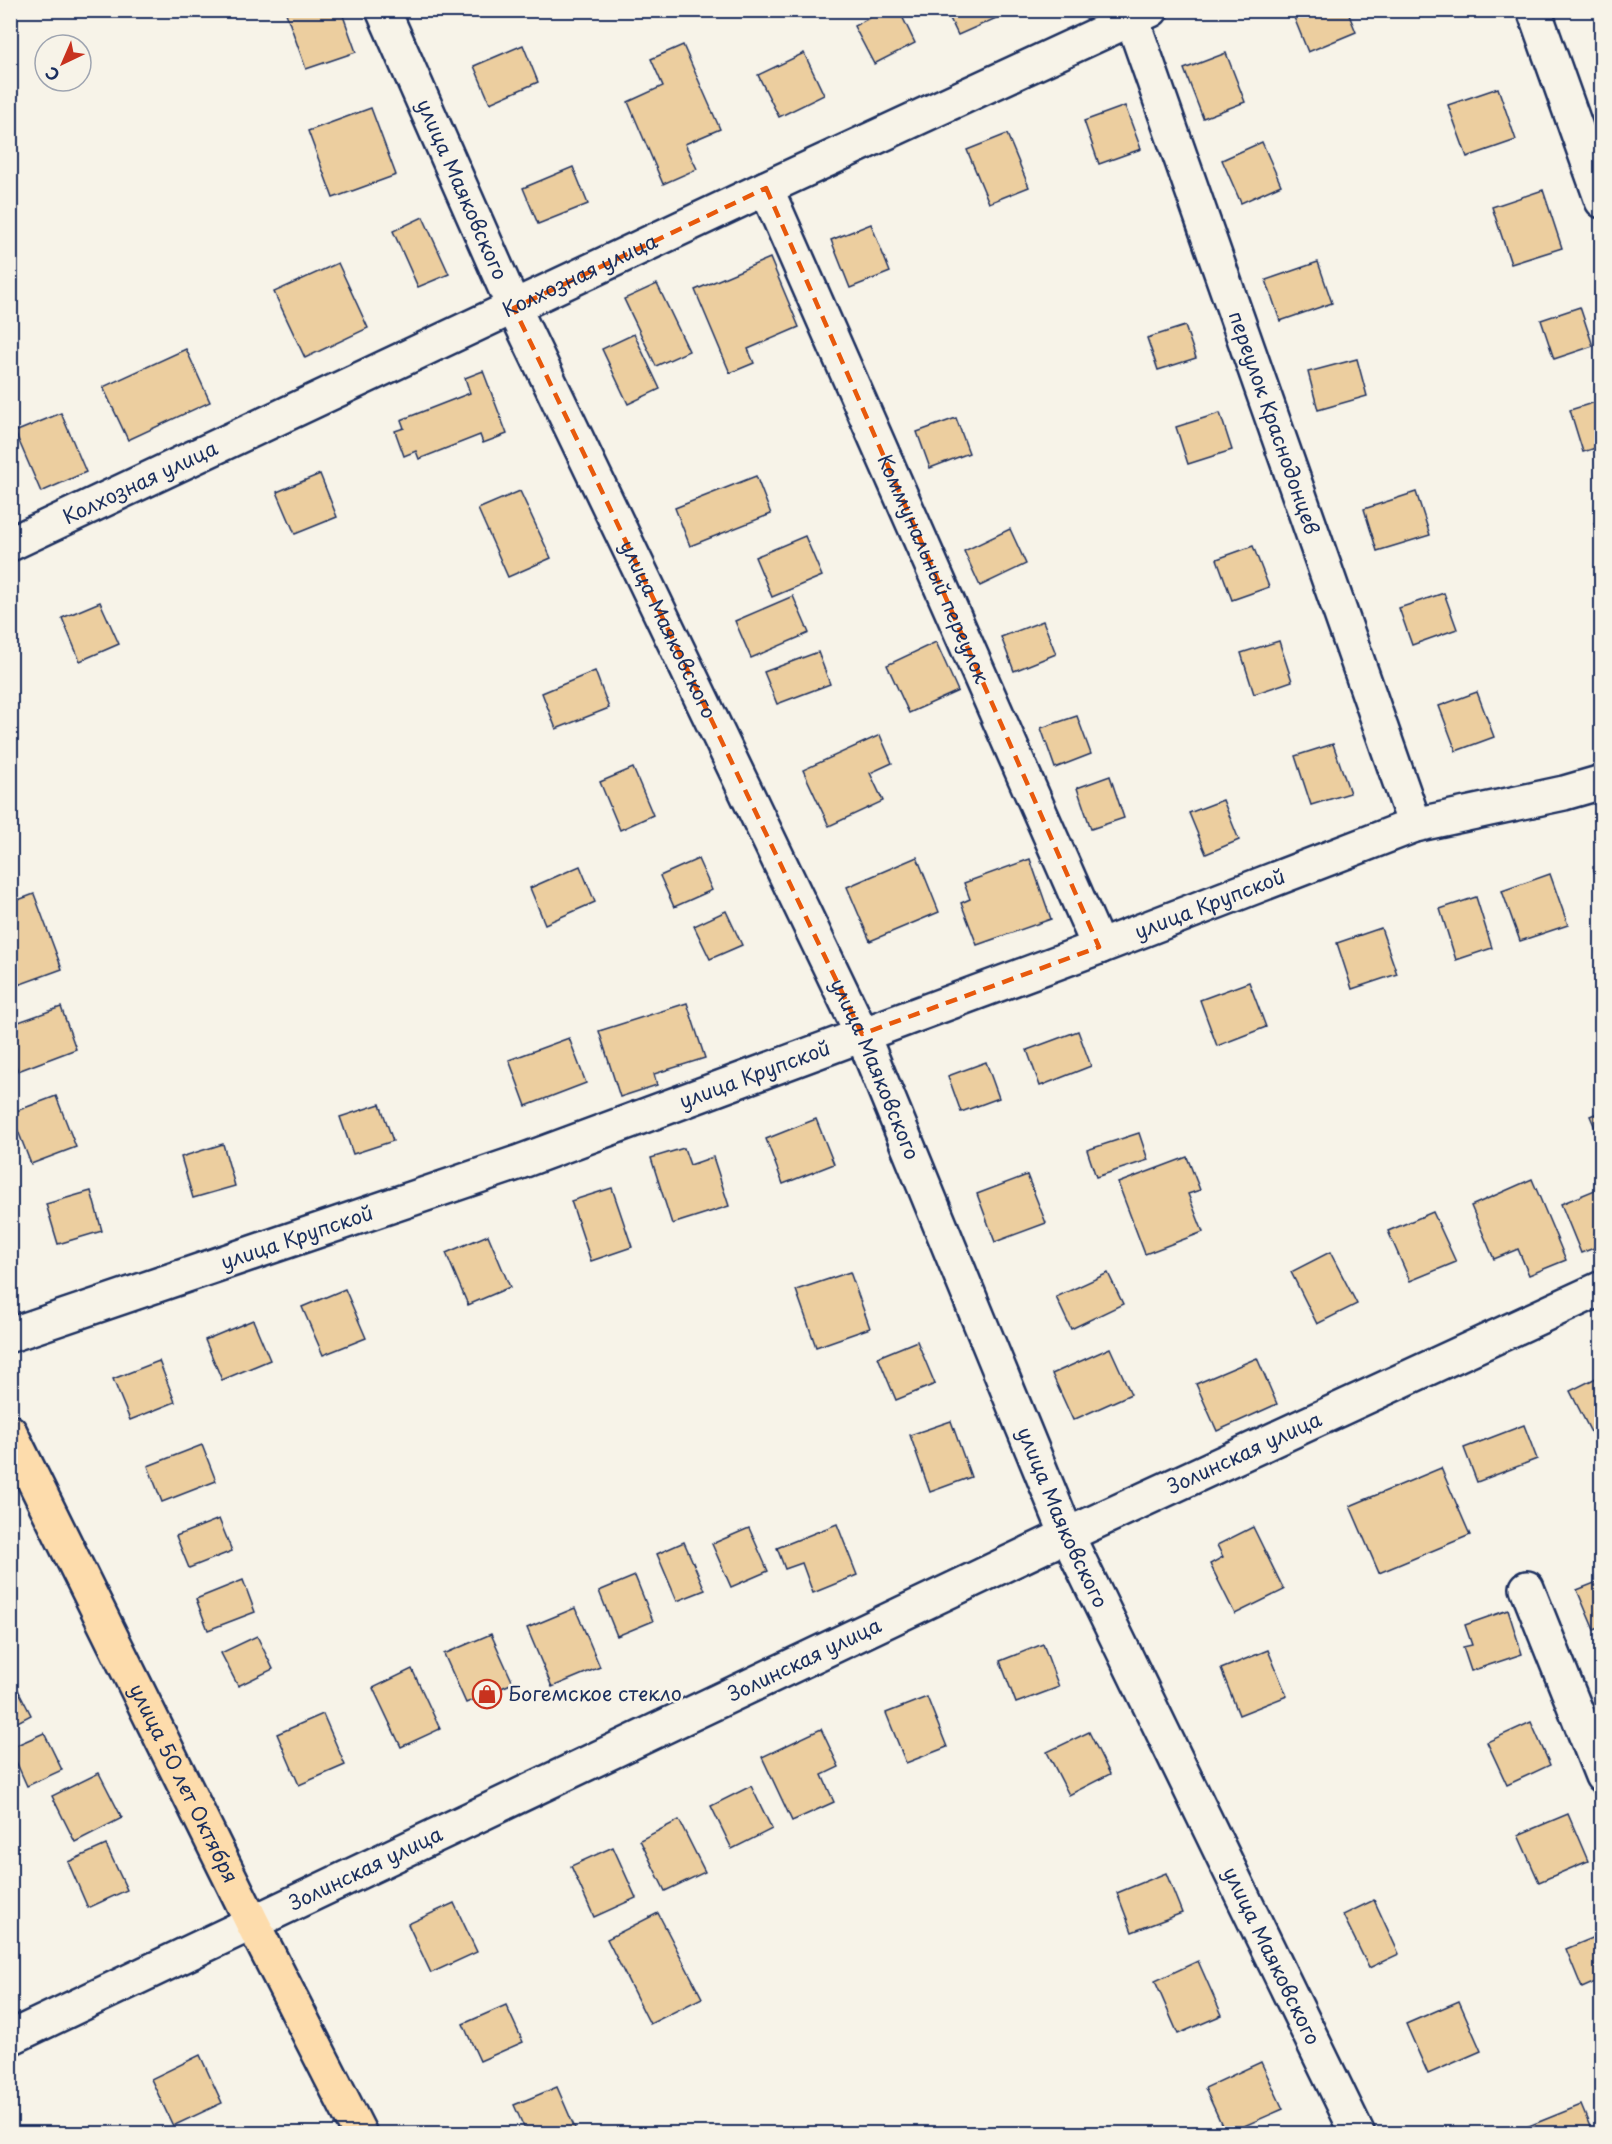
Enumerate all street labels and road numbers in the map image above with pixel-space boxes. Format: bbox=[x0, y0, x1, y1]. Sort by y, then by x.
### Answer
street label: улица Маяковского bbox=[410, 94, 516, 284]
street label: Колхозная улица bbox=[497, 225, 662, 324]
street label: переулок Краснодонцев bbox=[1222, 307, 1328, 538]
street label: Колхозная улица bbox=[57, 432, 223, 531]
street label: Коммунальный переулок bbox=[871, 449, 998, 688]
street label: улица Маяковского bbox=[613, 535, 725, 723]
street label: улица Крупской bbox=[1130, 861, 1289, 946]
street label: улица Маяковского bbox=[823, 973, 928, 1164]
street label: улица Крупской bbox=[675, 1032, 834, 1116]
street label: улица Крупской bbox=[216, 1197, 377, 1276]
street label: Золинская улица bbox=[1162, 1403, 1326, 1501]
street label: улица Маяковского bbox=[1010, 1422, 1116, 1613]
street label: Золинская улица bbox=[722, 1609, 886, 1708]
street label: улица 50 лет Октября bbox=[123, 1678, 246, 1888]
street label: Золинская улица bbox=[284, 1818, 448, 1917]
street label: улица Маяковского bbox=[1216, 1861, 1329, 2050]

